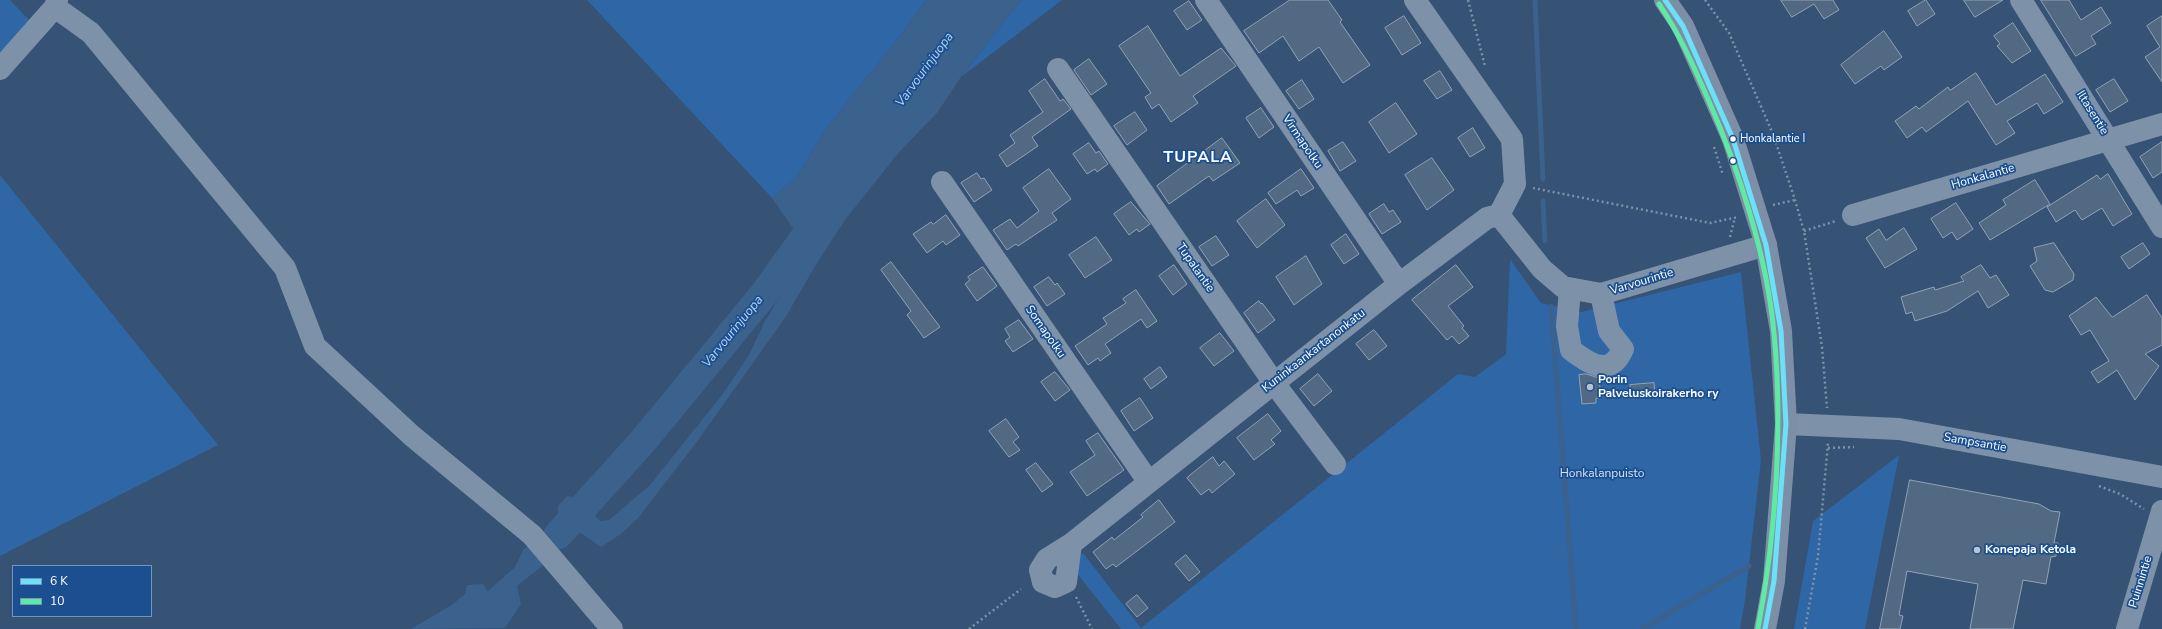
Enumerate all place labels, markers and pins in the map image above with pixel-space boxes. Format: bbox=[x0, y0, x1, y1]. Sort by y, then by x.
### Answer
place label: Honkalantie I bbox=[1740, 132, 1805, 146]
marker: Honkalantie I bbox=[1728, 134, 1738, 144]
unlabelled marker bbox=[1728, 156, 1738, 166]
place label: Porin Palveluskoirakerho ry bbox=[1598, 373, 1719, 401]
marker: Porin Palveluskoirakerho ry bbox=[1585, 382, 1595, 392]
place label: Konepaja Ketola bbox=[1985, 543, 2076, 557]
marker: Konepaja Ketola bbox=[1972, 545, 1982, 555]

